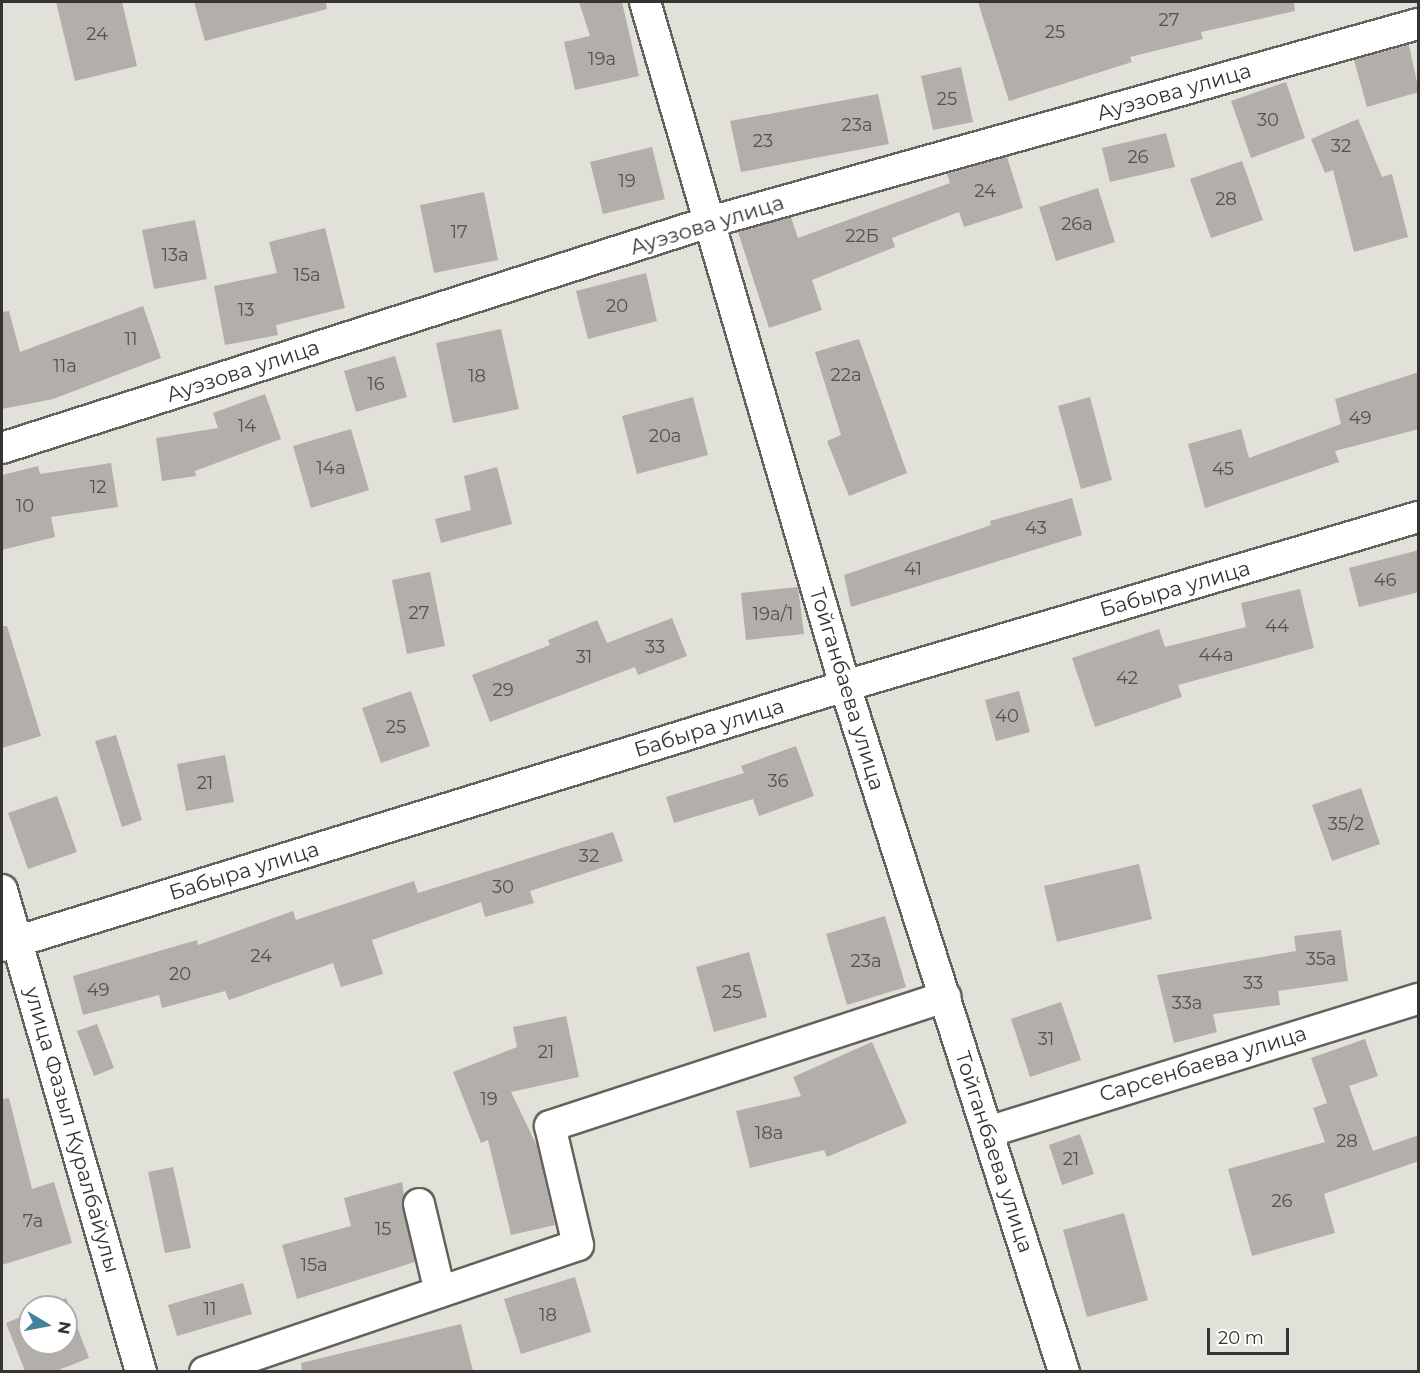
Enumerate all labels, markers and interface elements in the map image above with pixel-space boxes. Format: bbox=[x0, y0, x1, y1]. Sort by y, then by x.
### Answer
house number: 27 bbox=[1159, 9, 1179, 31]
house number: 25 bbox=[1045, 21, 1065, 43]
house number: 24 bbox=[86, 23, 108, 45]
house number: 19а bbox=[588, 48, 616, 70]
street label: Ауэзова улица bbox=[1094, 58, 1254, 126]
house number: 25 bbox=[937, 88, 957, 110]
house number: 30 bbox=[1257, 109, 1279, 131]
house number: 23а bbox=[842, 114, 872, 136]
house number: 23 bbox=[753, 130, 773, 152]
house number: 32 bbox=[1331, 135, 1351, 157]
house number: 26 bbox=[1127, 146, 1149, 168]
house number: 19 bbox=[618, 170, 636, 192]
house number: 24 bbox=[974, 180, 996, 202]
house number: 28 bbox=[1215, 188, 1237, 210]
street label: Ауэзова улица bbox=[627, 190, 787, 260]
house number: 26а bbox=[1061, 213, 1093, 235]
house number: 17 bbox=[450, 221, 468, 243]
house number: 22Б bbox=[845, 225, 879, 247]
house number: 13а bbox=[161, 244, 189, 266]
house number: 15а bbox=[293, 264, 321, 286]
house number: 20 bbox=[606, 295, 628, 317]
house number: 13 bbox=[238, 299, 254, 321]
house number: 11 bbox=[125, 328, 137, 350]
street label: Ауэзова улица bbox=[163, 334, 323, 408]
house number: 11а bbox=[53, 355, 77, 377]
house number: 22а bbox=[831, 364, 861, 386]
house number: 18 bbox=[468, 365, 486, 387]
house number: 16 bbox=[367, 373, 385, 395]
house number: 49 bbox=[1349, 407, 1371, 429]
house number: 14 bbox=[238, 415, 256, 437]
house number: 20а bbox=[649, 425, 681, 447]
house number: 14а bbox=[316, 457, 346, 479]
house number: 45 bbox=[1212, 458, 1234, 480]
house number: 12 bbox=[90, 476, 106, 498]
house number: 10 bbox=[16, 495, 34, 517]
house number: 43 bbox=[1025, 517, 1047, 539]
street label: Бабыра улица bbox=[1097, 555, 1253, 623]
house number: 41 bbox=[904, 558, 922, 580]
house number: 46 bbox=[1374, 569, 1396, 591]
street label: Тойганбаева улица bbox=[804, 585, 890, 793]
house number: 27 bbox=[409, 602, 429, 624]
house number: 19а/1 bbox=[752, 603, 794, 625]
house number: 44 bbox=[1265, 615, 1289, 637]
house number: 33 bbox=[645, 636, 665, 658]
house number: 44а bbox=[1199, 644, 1233, 666]
house number: 31 bbox=[576, 646, 592, 668]
house number: 42 bbox=[1116, 667, 1138, 689]
house number: 29 bbox=[492, 679, 514, 701]
street label: Бабыра улица bbox=[631, 693, 787, 763]
house number: 40 bbox=[995, 705, 1019, 727]
house number: 25 bbox=[386, 716, 406, 738]
house number: 36 bbox=[767, 770, 789, 792]
house number: 21 bbox=[197, 772, 213, 794]
house number: 35/2 bbox=[1328, 813, 1364, 835]
street label: Бабыра улица bbox=[166, 836, 322, 906]
house number: 32 bbox=[579, 845, 599, 867]
house number: 30 bbox=[492, 876, 514, 898]
house number: 24 bbox=[250, 945, 272, 967]
house number: 35а bbox=[1306, 948, 1336, 970]
house number: 23а bbox=[851, 950, 881, 972]
house number: 20 bbox=[169, 963, 191, 985]
house number: 33 bbox=[1243, 972, 1263, 994]
house number: 49 bbox=[87, 979, 109, 1001]
house number: 25 bbox=[722, 981, 742, 1003]
street label: улица Фазыл Куралбайулы bbox=[19, 984, 125, 1276]
house number: 33а bbox=[1172, 992, 1202, 1014]
street label: Сарсенбаева улица bbox=[1096, 1020, 1310, 1108]
house number: 31 bbox=[1038, 1028, 1054, 1050]
house number: 21 bbox=[538, 1041, 554, 1063]
street label: Тойганбаева улица bbox=[950, 1048, 1038, 1256]
house number: 19 bbox=[480, 1088, 498, 1110]
house number: 18а bbox=[755, 1122, 783, 1144]
house number: 28 bbox=[1336, 1130, 1358, 1152]
house number: 21 bbox=[1063, 1148, 1079, 1170]
house number: 26 bbox=[1271, 1190, 1293, 1212]
house number: 7а bbox=[23, 1210, 43, 1232]
house number: 15 bbox=[375, 1218, 391, 1240]
house number: 15а bbox=[300, 1254, 328, 1276]
north arrow bbox=[18, 1295, 78, 1355]
house number: 11 bbox=[204, 1298, 216, 1320]
house number: 18 bbox=[539, 1304, 557, 1326]
scale bar bbox=[1210, 1316, 1292, 1354]
text: N bbox=[54, 1320, 75, 1336]
text: 20 m bbox=[1218, 1327, 1264, 1349]

